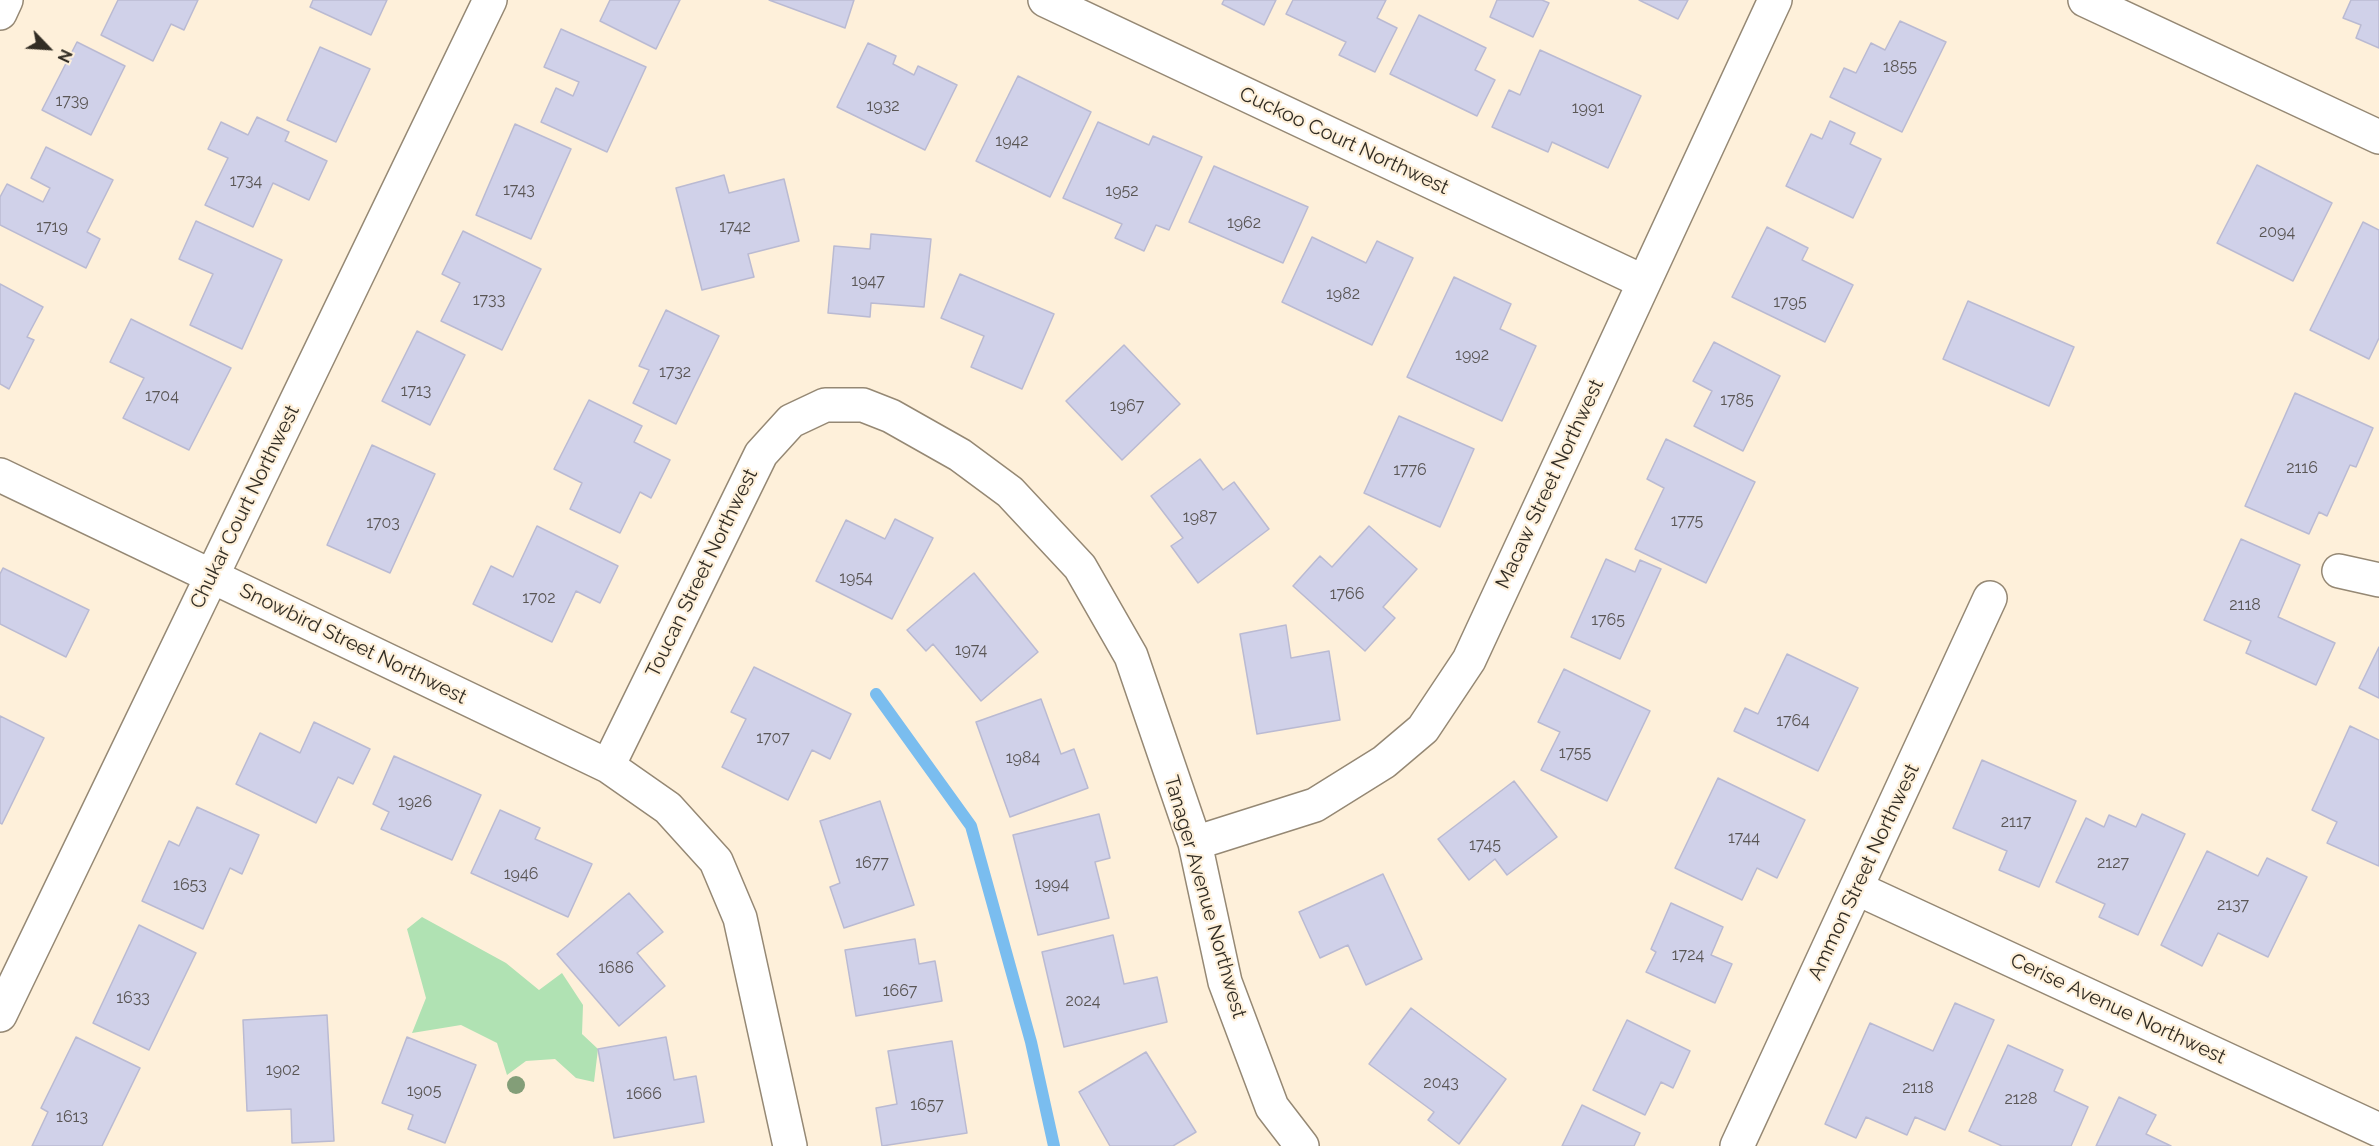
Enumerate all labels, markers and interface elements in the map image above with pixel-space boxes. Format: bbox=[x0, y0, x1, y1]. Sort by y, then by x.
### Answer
north arrow bbox=[18, 18, 78, 78]
text: N bbox=[54, 46, 76, 65]
house number: 1855 bbox=[1883, 57, 1917, 77]
street label: Cuckoo Court Northwest bbox=[1236, 82, 1452, 200]
house number: 1739 bbox=[55, 91, 89, 111]
house number: 1932 bbox=[866, 96, 900, 116]
house number: 1991 bbox=[1572, 98, 1604, 118]
house number: 1942 bbox=[995, 131, 1029, 151]
house number: 1734 bbox=[230, 171, 262, 191]
house number: 1743 bbox=[503, 180, 535, 200]
house number: 1952 bbox=[1105, 181, 1139, 201]
house number: 1962 bbox=[1227, 213, 1261, 233]
house number: 1719 bbox=[36, 217, 68, 237]
house number: 1742 bbox=[719, 217, 751, 237]
house number: 2094 bbox=[2259, 222, 2295, 242]
house number: 1947 bbox=[851, 271, 885, 291]
house number: 1982 bbox=[1326, 284, 1360, 304]
house number: 1733 bbox=[473, 290, 505, 310]
house number: 1795 bbox=[1773, 292, 1807, 312]
house number: 1992 bbox=[1455, 345, 1489, 365]
house number: 1732 bbox=[659, 362, 691, 382]
street label: Macaw Street Northwest bbox=[1491, 376, 1609, 592]
house number: 1713 bbox=[401, 381, 431, 401]
house number: 1704 bbox=[145, 386, 179, 406]
house number: 1785 bbox=[1720, 390, 1754, 410]
house number: 1967 bbox=[1110, 396, 1144, 416]
street label: Chukar Court Northwest bbox=[185, 401, 305, 613]
house number: 2116 bbox=[2286, 458, 2318, 478]
house number: 1776 bbox=[1393, 460, 1427, 480]
street label: Toucan Street Northwest bbox=[641, 465, 763, 681]
house number: 1987 bbox=[1183, 507, 1217, 527]
house number: 1775 bbox=[1671, 511, 1703, 531]
house number: 1703 bbox=[366, 513, 400, 533]
house number: 1954 bbox=[839, 568, 873, 588]
street label: Snowbird Street Northwest bbox=[236, 579, 470, 709]
house number: 1766 bbox=[1330, 584, 1364, 604]
house number: 1702 bbox=[522, 588, 556, 608]
house number: 2118 bbox=[2229, 595, 2261, 615]
house number: 1765 bbox=[1591, 610, 1625, 630]
house number: 1974 bbox=[955, 640, 987, 660]
house number: 1764 bbox=[1776, 711, 1810, 731]
house number: 1707 bbox=[756, 728, 790, 748]
house number: 1755 bbox=[1559, 743, 1591, 763]
house number: 1984 bbox=[1006, 748, 1040, 768]
street label: Ammon Street Northwest bbox=[1803, 760, 1925, 984]
street label: Tanager Avenue Northwest bbox=[1159, 773, 1251, 1021]
house number: 1926 bbox=[398, 792, 432, 812]
house number: 2117 bbox=[2001, 812, 2031, 832]
house number: 1744 bbox=[1728, 828, 1760, 848]
house number: 1745 bbox=[1469, 835, 1501, 855]
house number: 1677 bbox=[855, 853, 889, 873]
house number: 2127 bbox=[2097, 853, 2129, 873]
house number: 1946 bbox=[504, 864, 538, 884]
house number: 1994 bbox=[1035, 874, 1069, 894]
house number: 1653 bbox=[173, 875, 207, 895]
house number: 2137 bbox=[2217, 895, 2249, 915]
house number: 1724 bbox=[1672, 945, 1704, 965]
street label: Cerise Avenue Northwest bbox=[2006, 948, 2230, 1070]
house number: 1686 bbox=[598, 958, 634, 978]
house number: 1667 bbox=[883, 981, 917, 1001]
house number: 1633 bbox=[116, 988, 150, 1008]
house number: 2024 bbox=[1065, 991, 1101, 1011]
house number: 1902 bbox=[266, 1060, 300, 1080]
house number: 2043 bbox=[1423, 1073, 1459, 1093]
house number: 2118 bbox=[1902, 1078, 1934, 1098]
house number: 1905 bbox=[407, 1081, 441, 1101]
house number: 1666 bbox=[626, 1084, 662, 1104]
house number: 2128 bbox=[2004, 1089, 2038, 1109]
house number: 1657 bbox=[910, 1095, 944, 1115]
house number: 1613 bbox=[56, 1107, 88, 1127]

